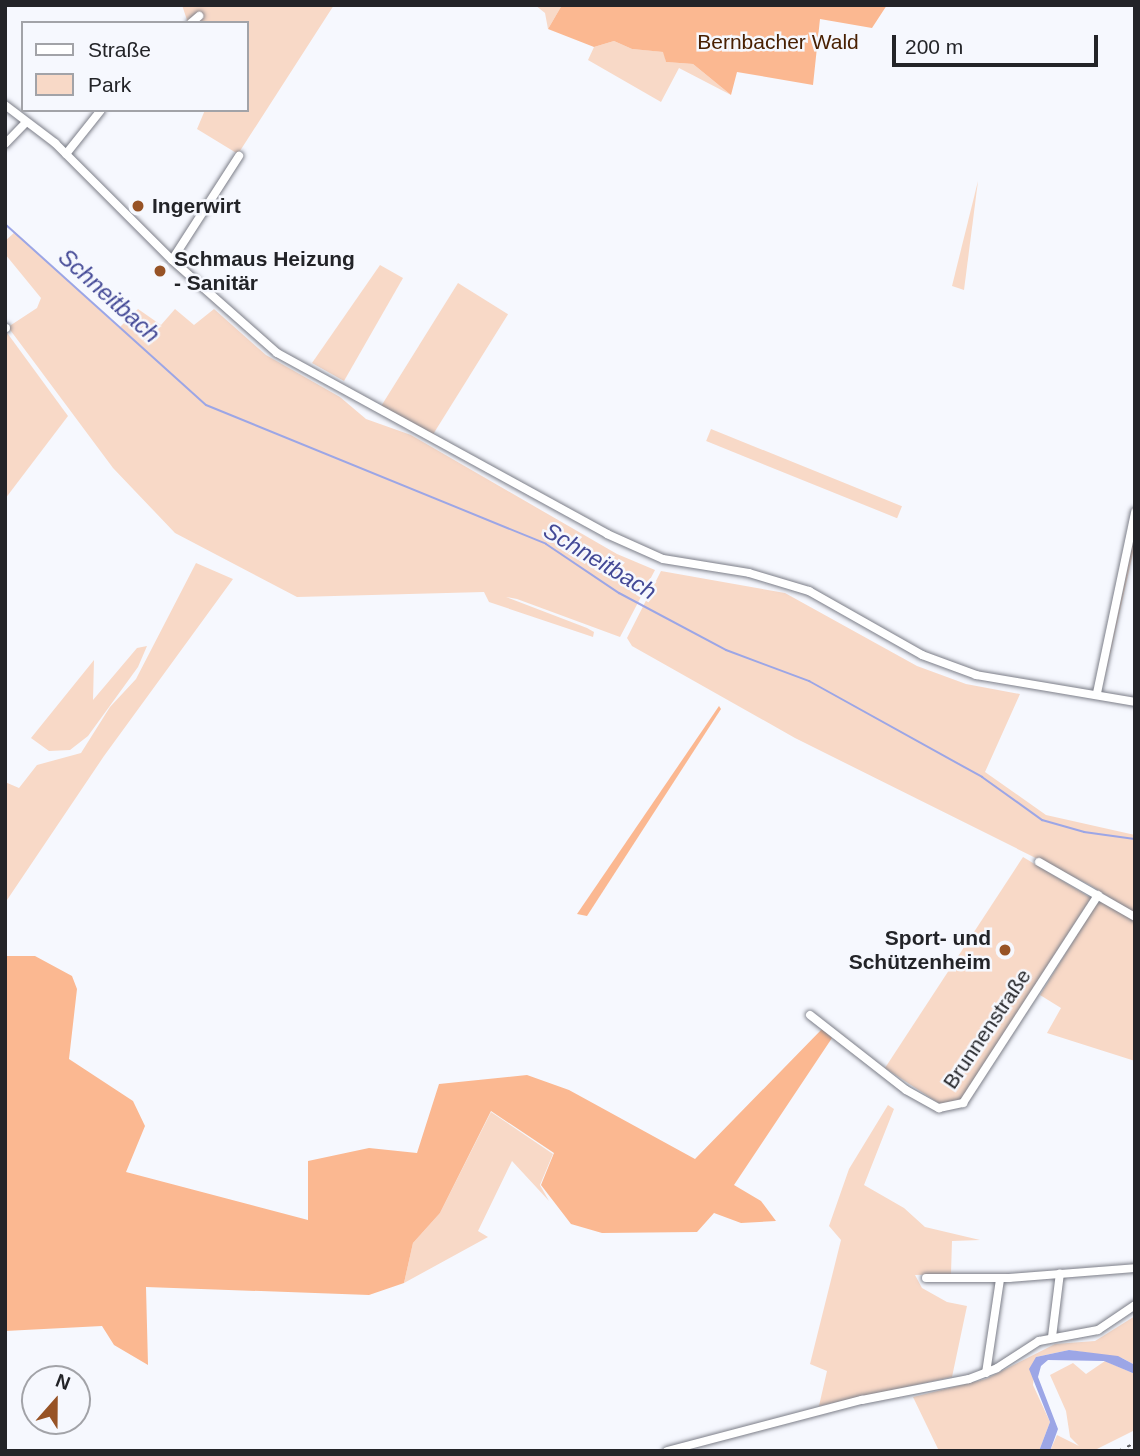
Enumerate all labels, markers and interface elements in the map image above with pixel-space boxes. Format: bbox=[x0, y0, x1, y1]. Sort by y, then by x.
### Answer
legend bbox=[21, 21, 248, 112]
scale bar bbox=[895, 21, 1102, 65]
park label: Bernbacher Wald bbox=[697, 29, 859, 55]
text: 200 m bbox=[905, 35, 963, 58]
text: Straße bbox=[88, 38, 151, 61]
text: Park bbox=[88, 73, 131, 96]
place label: Ingerwirt bbox=[152, 193, 241, 219]
marker: Ingerwirt bbox=[130, 198, 146, 214]
water label: Schneitbach bbox=[53, 243, 165, 349]
place label: Schmaus Heizung - Sanitär bbox=[174, 246, 355, 296]
marker: Schmaus Heizung - Sanitär bbox=[152, 263, 168, 279]
water label: Schneitbach bbox=[539, 517, 661, 605]
place label: Sport- und Schützenheim bbox=[849, 925, 991, 975]
marker: Sport- und Schützenheim bbox=[997, 942, 1013, 958]
street label: Brunnenstraße bbox=[938, 964, 1036, 1094]
north arrow bbox=[21, 1365, 91, 1435]
text: N bbox=[53, 1370, 73, 1394]

